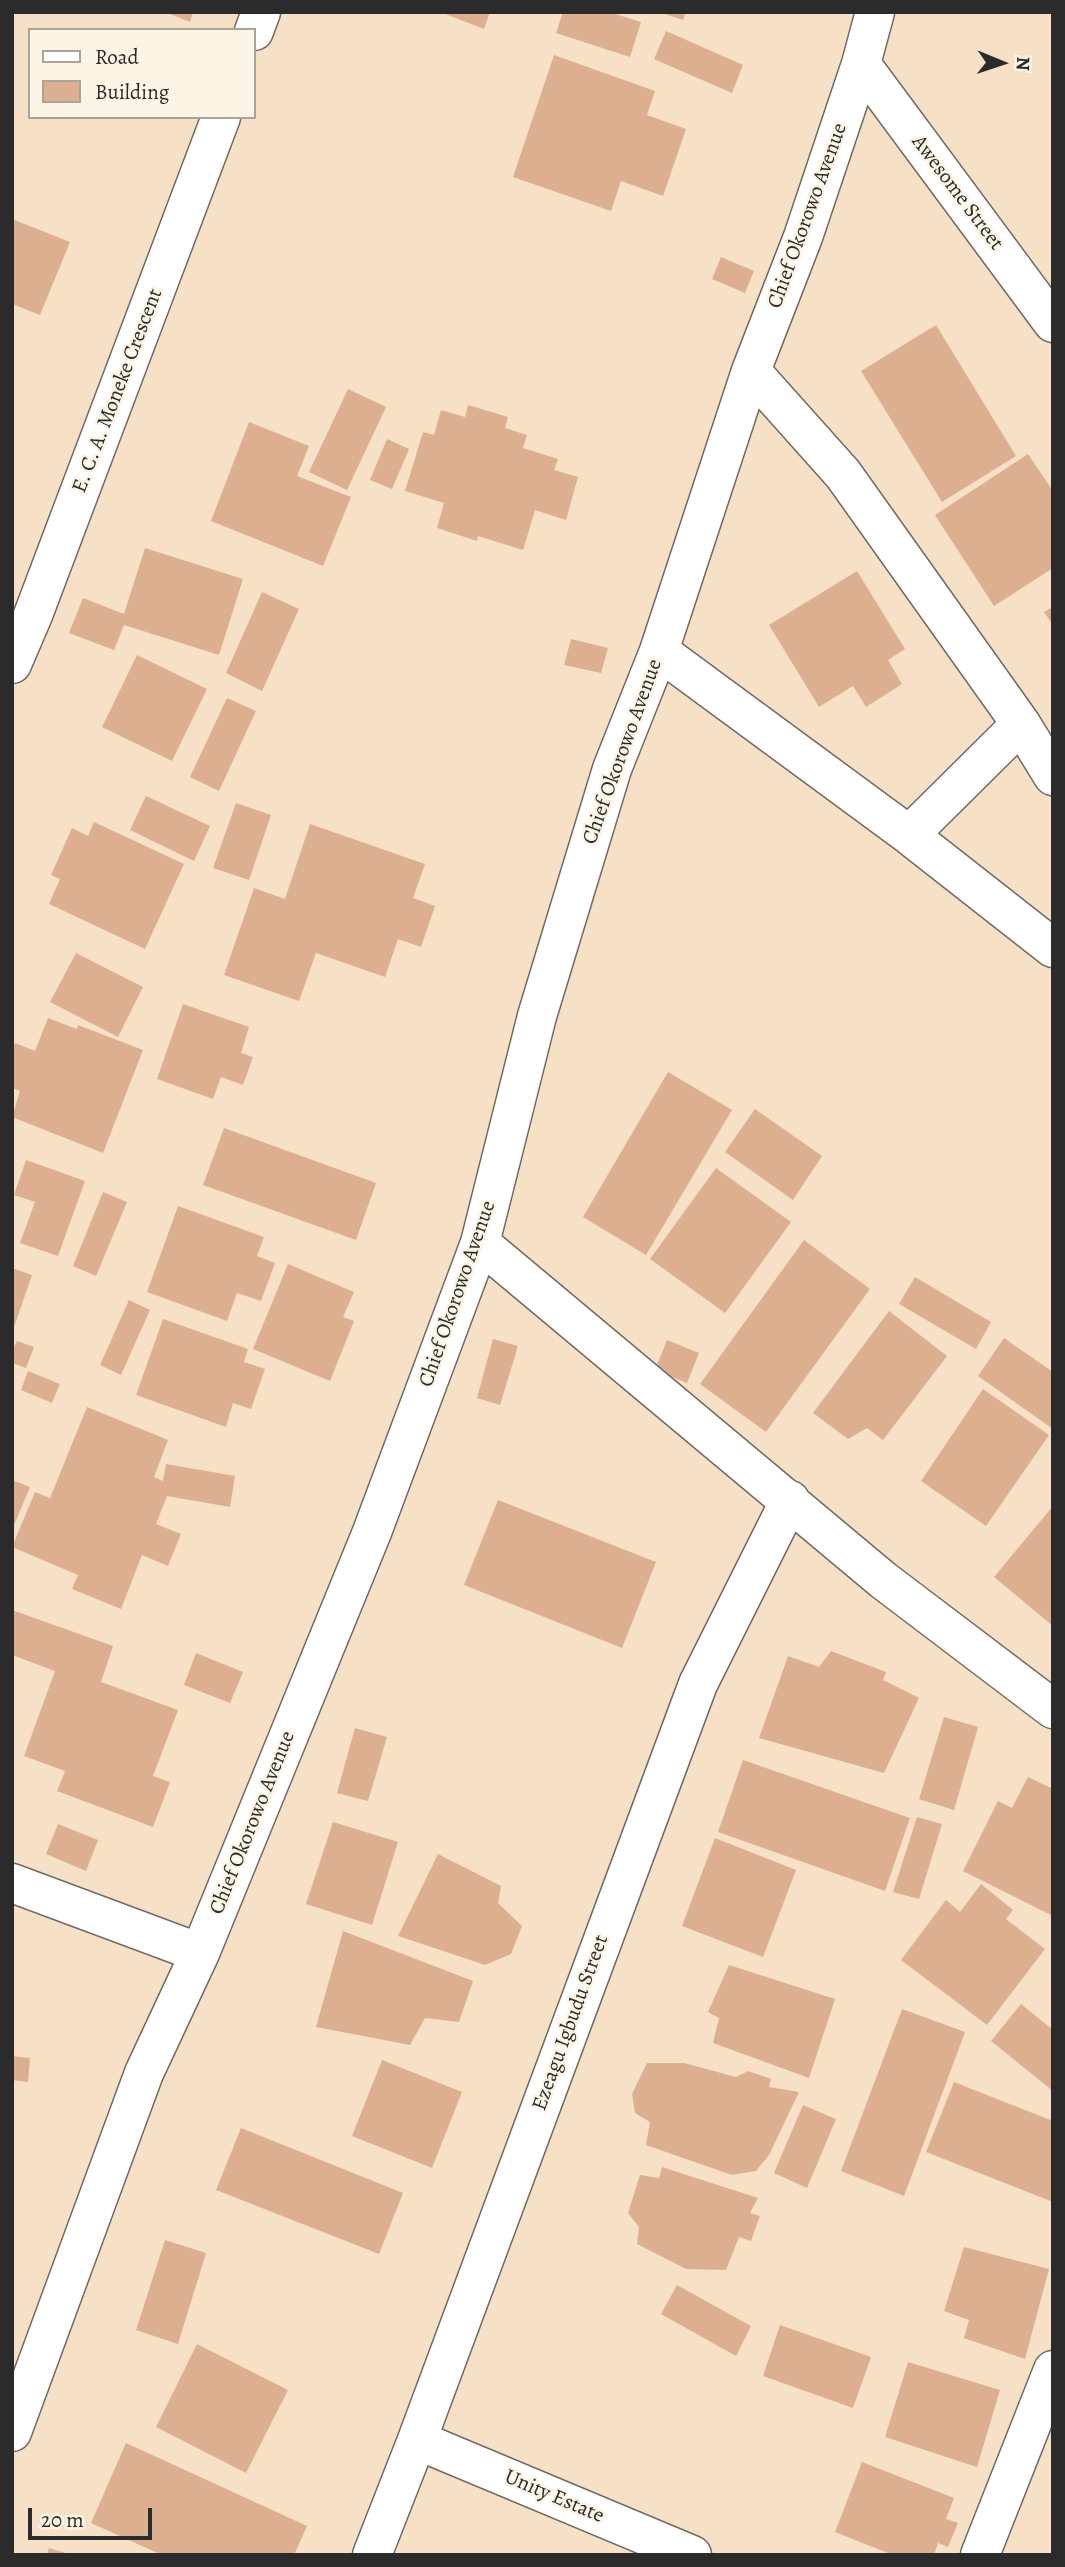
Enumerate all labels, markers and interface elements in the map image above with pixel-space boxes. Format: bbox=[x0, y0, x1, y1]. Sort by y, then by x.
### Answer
legend bbox=[28, 28, 256, 119]
north arrow bbox=[967, 28, 1037, 98]
text: Road bbox=[95, 43, 139, 71]
text: N bbox=[1010, 56, 1036, 71]
text: Building bbox=[95, 78, 169, 106]
street label: Chief Okorowo Avenue bbox=[763, 120, 853, 312]
street label: Awesome Street bbox=[906, 131, 1008, 255]
street label: E. C. A. Moneke Crescent bbox=[67, 285, 169, 497]
street label: Chief Okorowo Avenue bbox=[578, 656, 668, 848]
street label: Chief Okorowo Avenue bbox=[414, 1198, 502, 1390]
street label: Chief Okorowo Avenue bbox=[205, 1728, 301, 1918]
street label: Ezeagu Igbudu Street bbox=[528, 1932, 614, 2114]
street label: Unity Estate bbox=[500, 2465, 608, 2529]
scale bar bbox=[32, 2494, 156, 2538]
text: 20 m bbox=[41, 2506, 84, 2534]

